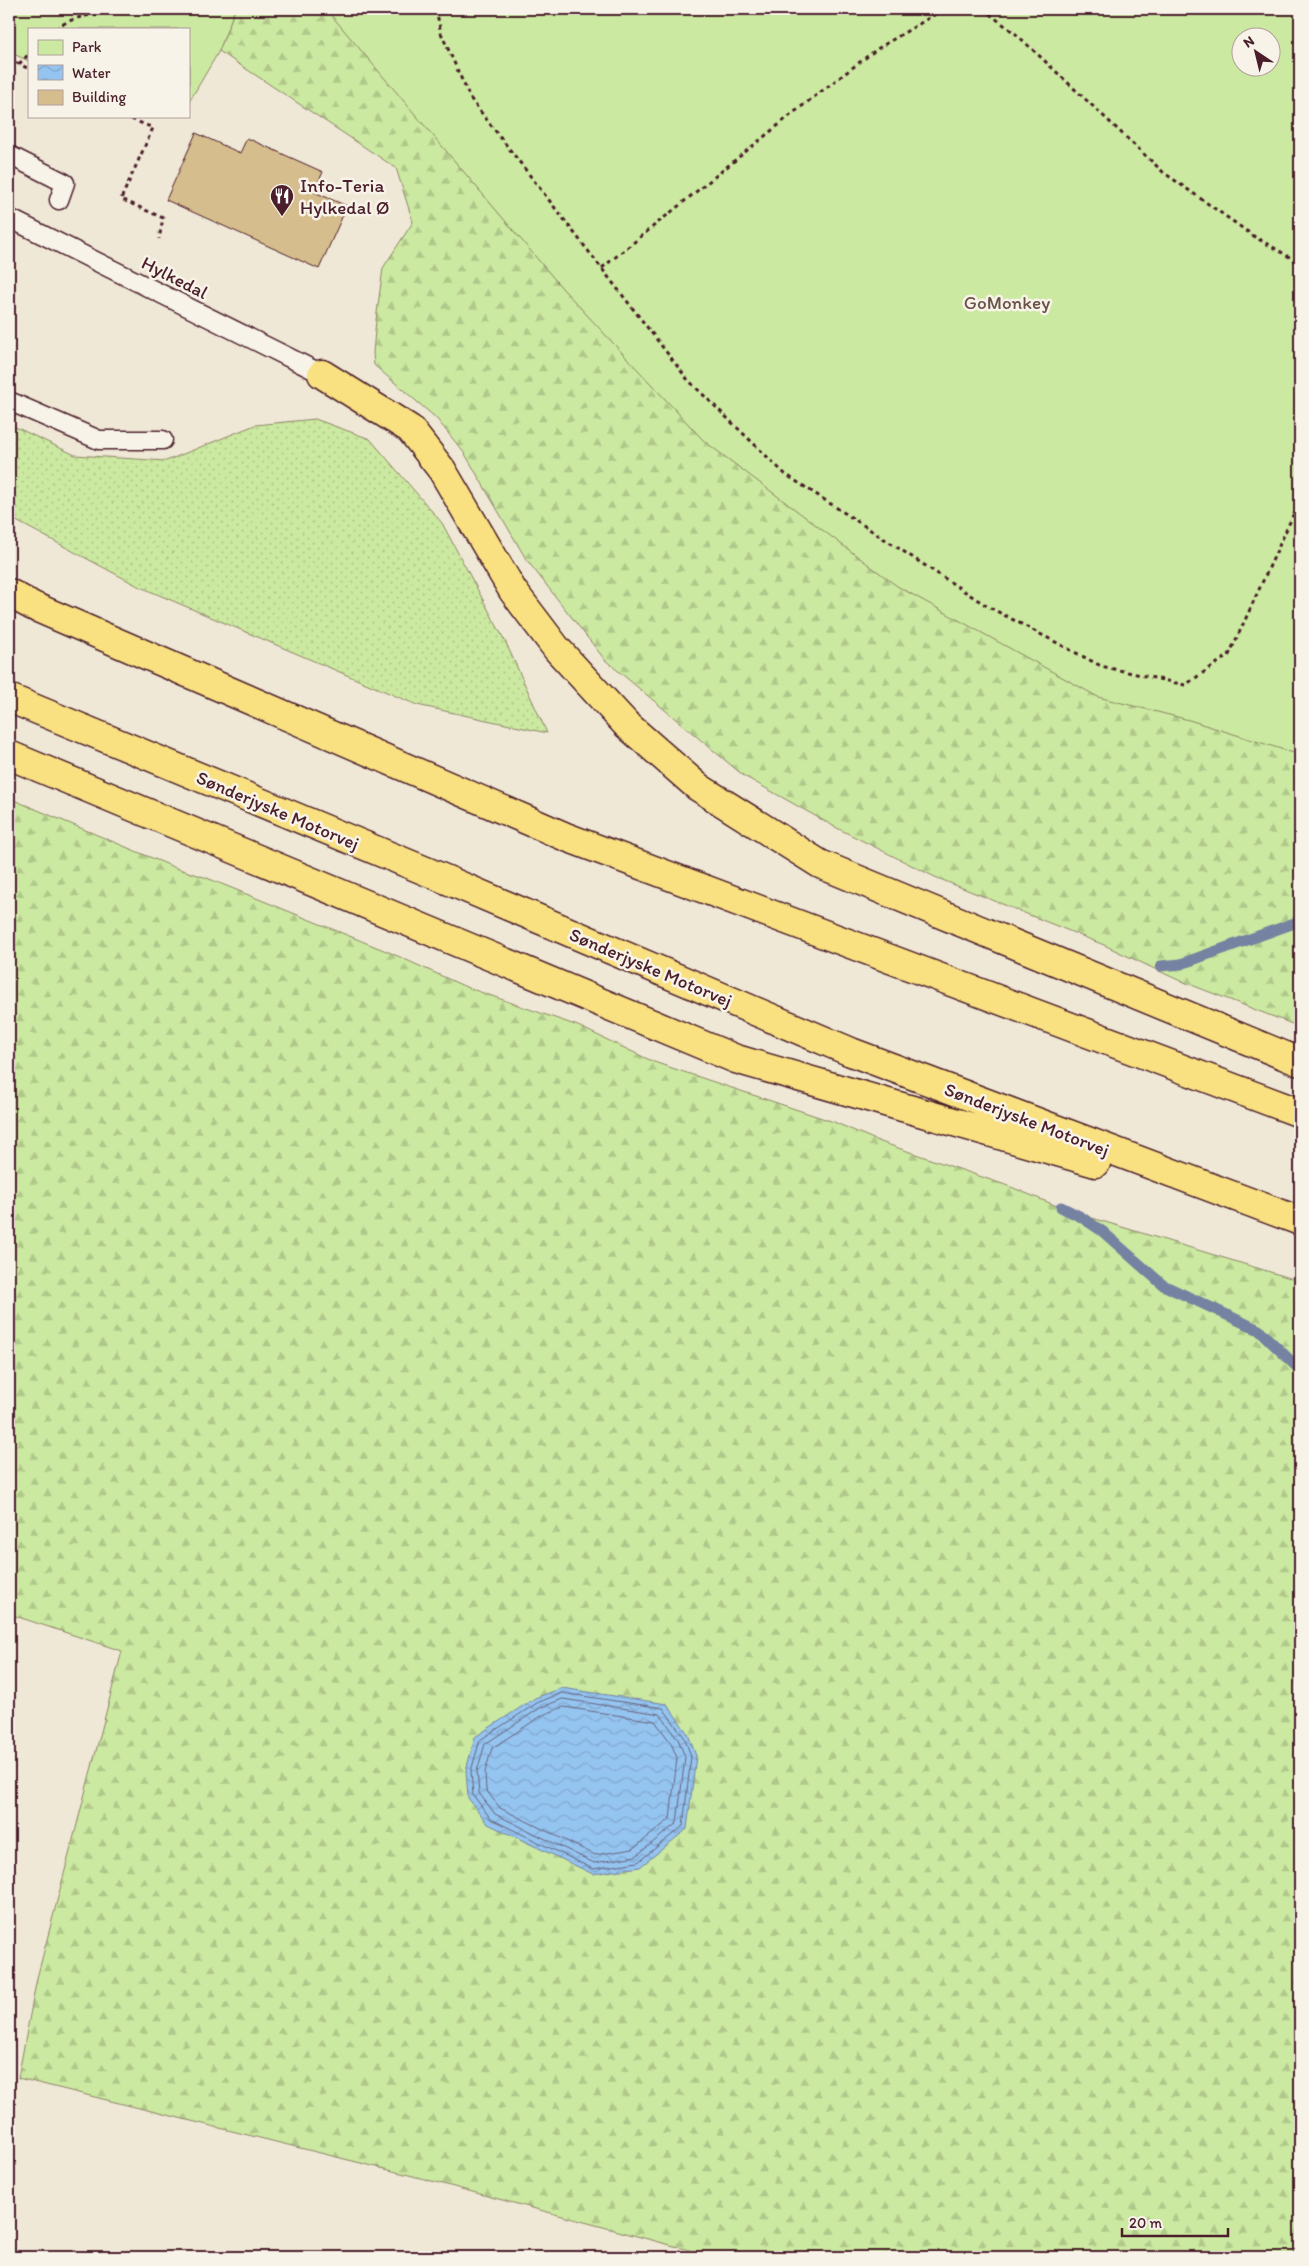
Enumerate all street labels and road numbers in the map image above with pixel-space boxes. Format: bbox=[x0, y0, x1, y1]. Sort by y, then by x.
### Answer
street label: Hylkedal bbox=[138, 251, 212, 304]
street label: Sønderjyske Motorvej bbox=[193, 766, 363, 855]
street label: Sønderjyske Motorvej bbox=[566, 923, 736, 1012]
street label: Sønderjyske Motorvej bbox=[941, 1077, 1112, 1162]

